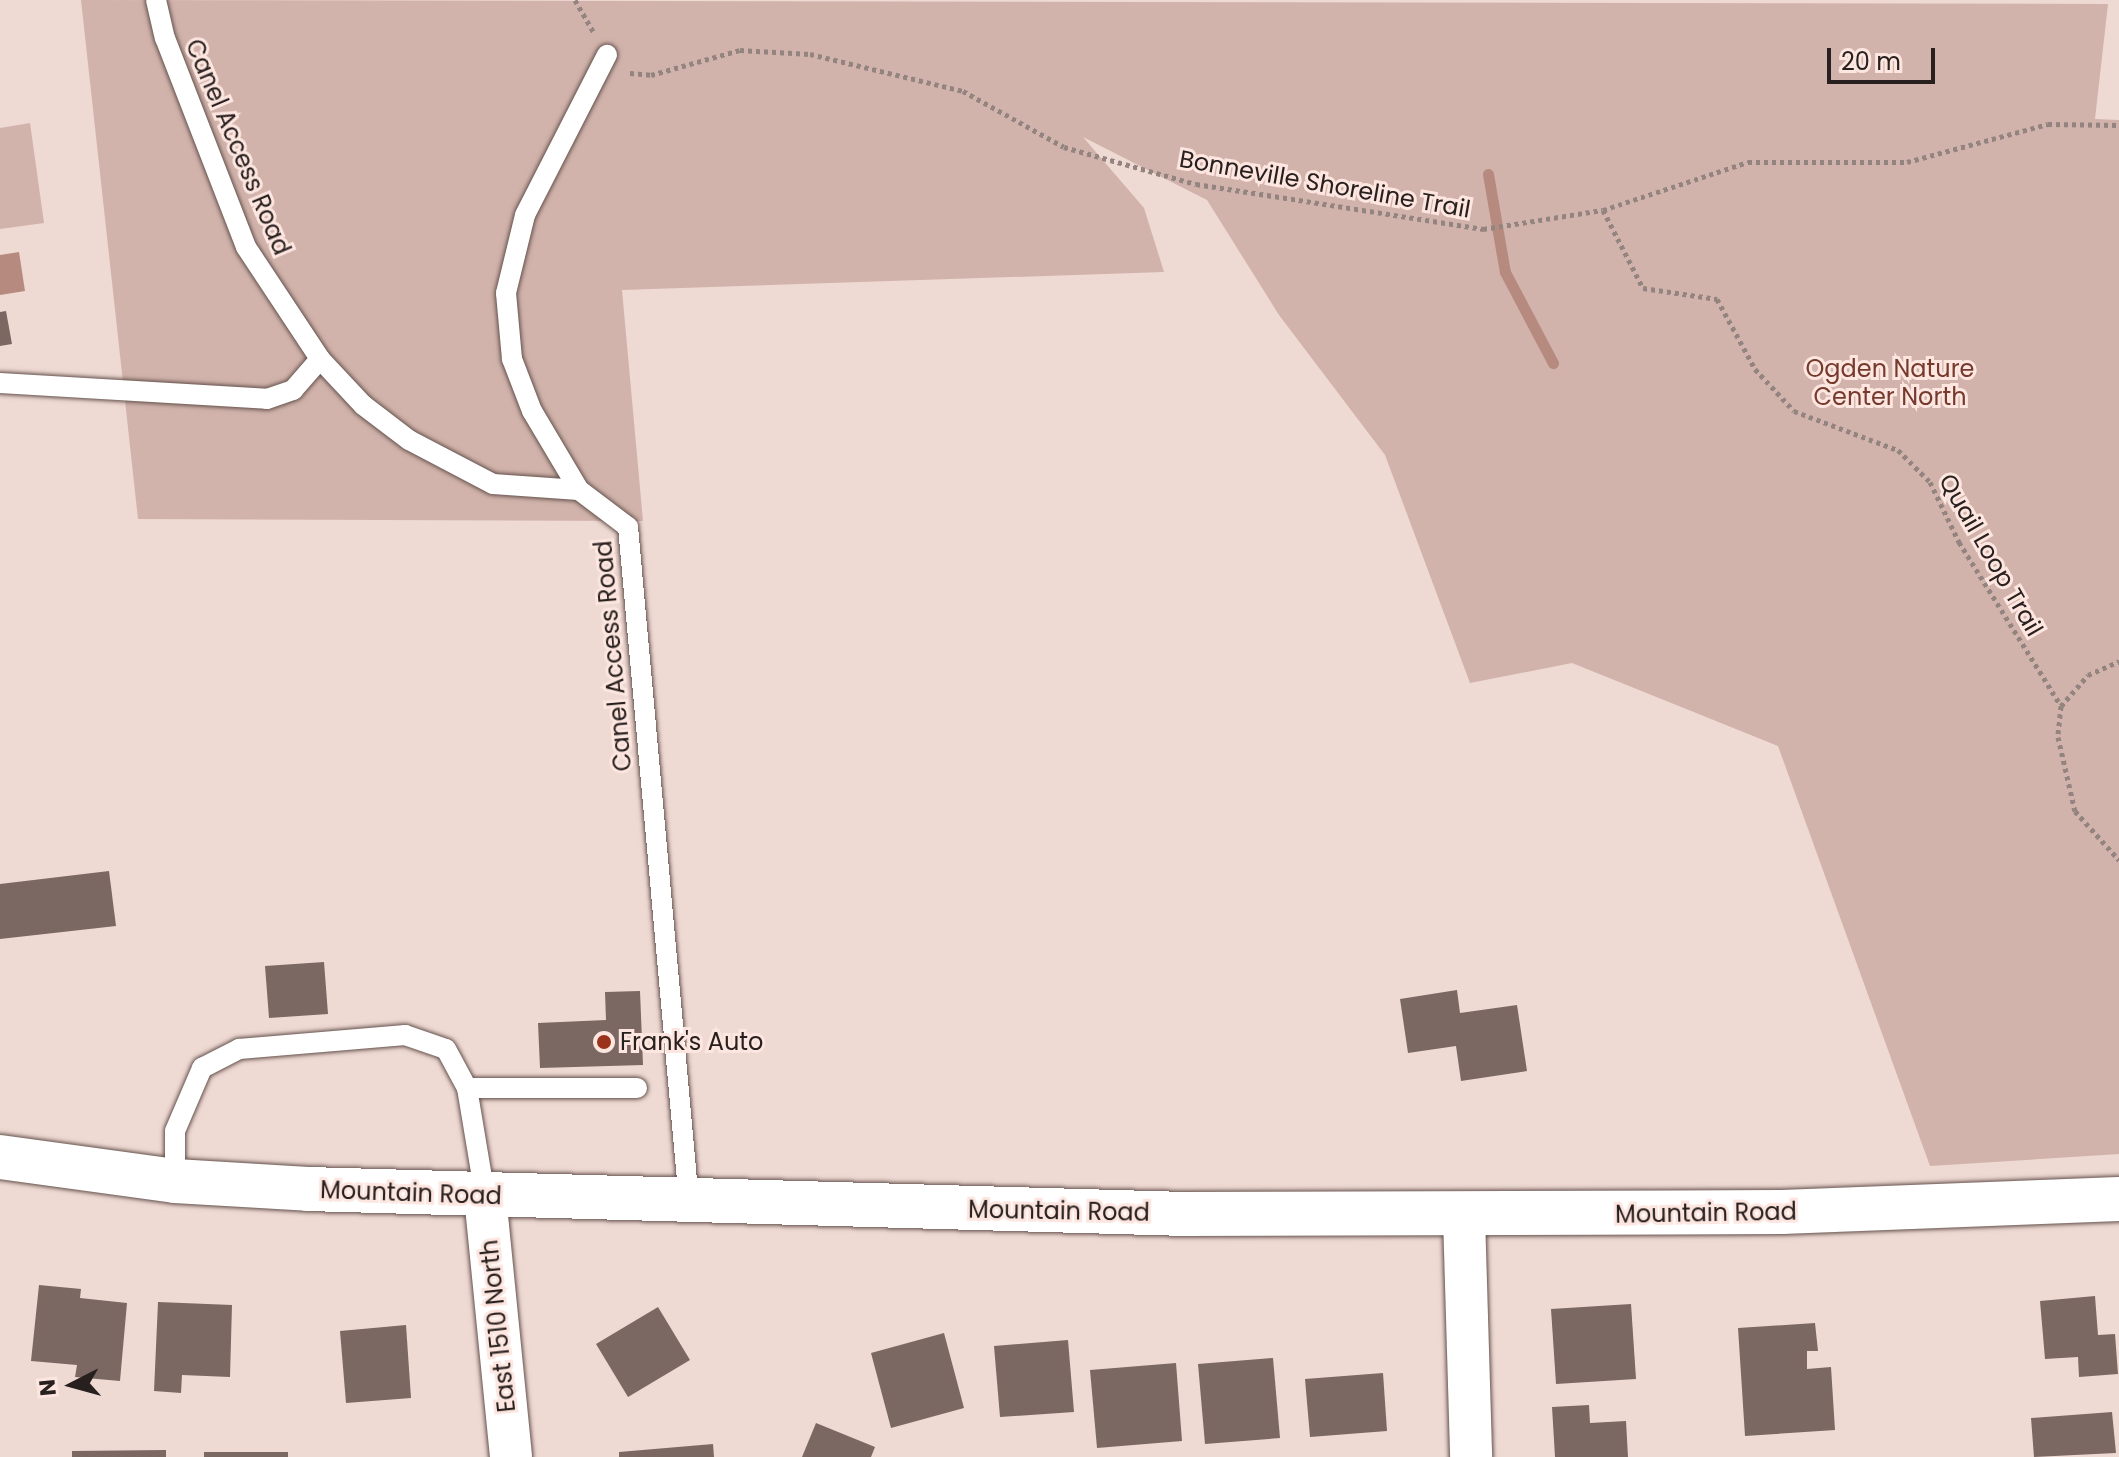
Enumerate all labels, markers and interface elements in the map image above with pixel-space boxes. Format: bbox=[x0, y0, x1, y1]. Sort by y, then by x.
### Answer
scale bar bbox=[1831, 32, 1939, 82]
street label: Canel Access Road bbox=[180, 35, 296, 259]
text: 20 m bbox=[1841, 45, 1901, 78]
street label: Bonneville Shoreline Trail bbox=[1177, 144, 1473, 224]
park label: Ogden Nature Center North bbox=[1806, 355, 1974, 411]
street label: Quail Loop Trail bbox=[1933, 469, 2049, 641]
street label: Canel Access Road bbox=[589, 540, 637, 772]
place label: Frank's Auto bbox=[620, 1028, 763, 1056]
marker: Frank's Auto bbox=[595, 1033, 613, 1051]
street label: Mountain Road bbox=[320, 1175, 502, 1211]
street label: Mountain Road bbox=[968, 1195, 1150, 1227]
street label: Mountain Road bbox=[1615, 1197, 1797, 1229]
street label: East 1510 North bbox=[475, 1238, 521, 1414]
north arrow bbox=[32, 1345, 112, 1425]
text: N bbox=[31, 1378, 64, 1397]

